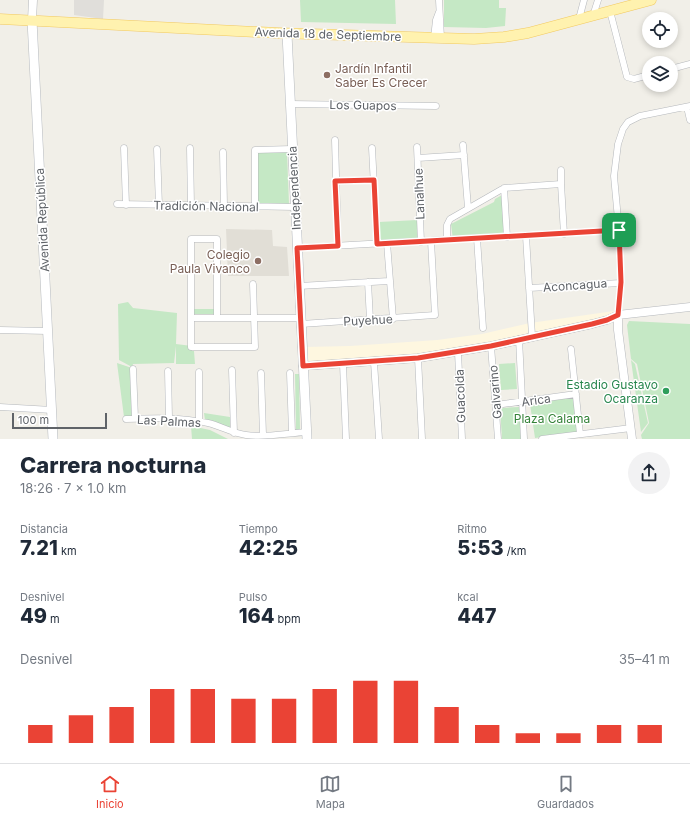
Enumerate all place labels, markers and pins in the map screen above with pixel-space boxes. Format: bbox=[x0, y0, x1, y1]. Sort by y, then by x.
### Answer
place label: Jardín Infantil Saber Es Crecer bbox=[335, 61, 428, 90]
marker: Jardín Infantil Saber Es Crecer bbox=[322, 70, 332, 80]
pin bbox=[602, 213, 636, 247]
place label: Colegio Paula Vivanco bbox=[170, 247, 250, 276]
marker: Colegio Paula Vivanco bbox=[253, 256, 263, 266]
place label: Estadio Gustavo Ocaranza bbox=[566, 377, 658, 406]
marker: Estadio Gustavo Ocaranza bbox=[661, 386, 671, 396]

